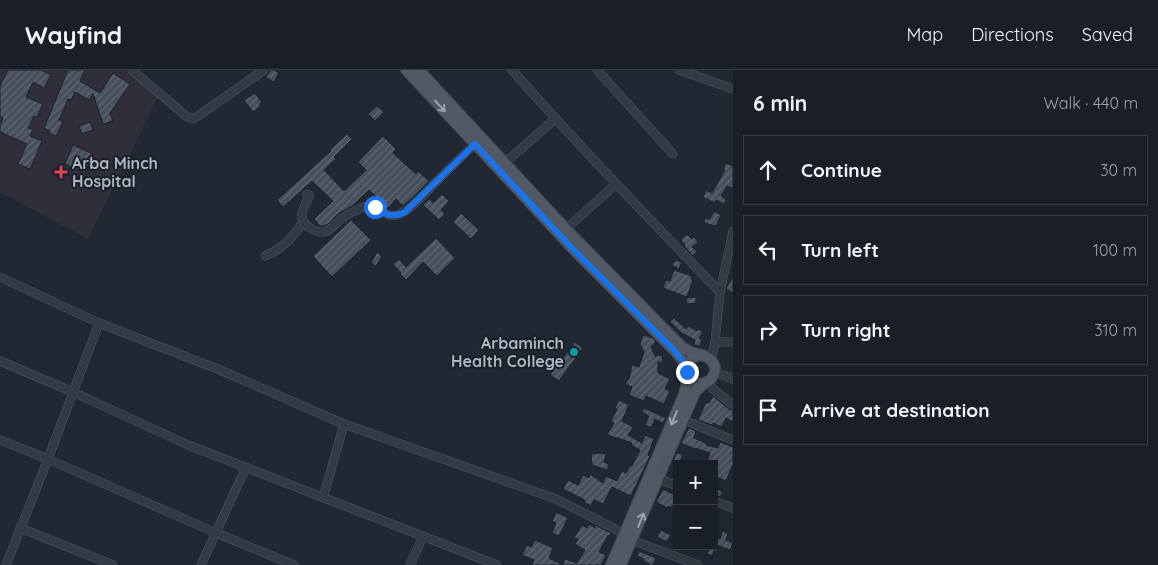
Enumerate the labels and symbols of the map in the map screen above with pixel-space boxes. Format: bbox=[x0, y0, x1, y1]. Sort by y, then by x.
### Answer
one-way arrow bbox=[434, 99, 445, 112]
place label: Arba Minch Hospital bbox=[72, 153, 158, 191]
marker: Arba Minch Hospital bbox=[54, 165, 68, 179]
route start bbox=[364, 196, 387, 219]
place label: Arbaminch Health College bbox=[451, 333, 564, 371]
marker: Arbaminch Health College bbox=[568, 346, 580, 358]
route end bbox=[676, 361, 699, 384]
one-way arrow bbox=[668, 410, 678, 425]
one-way arrow bbox=[636, 513, 646, 528]

